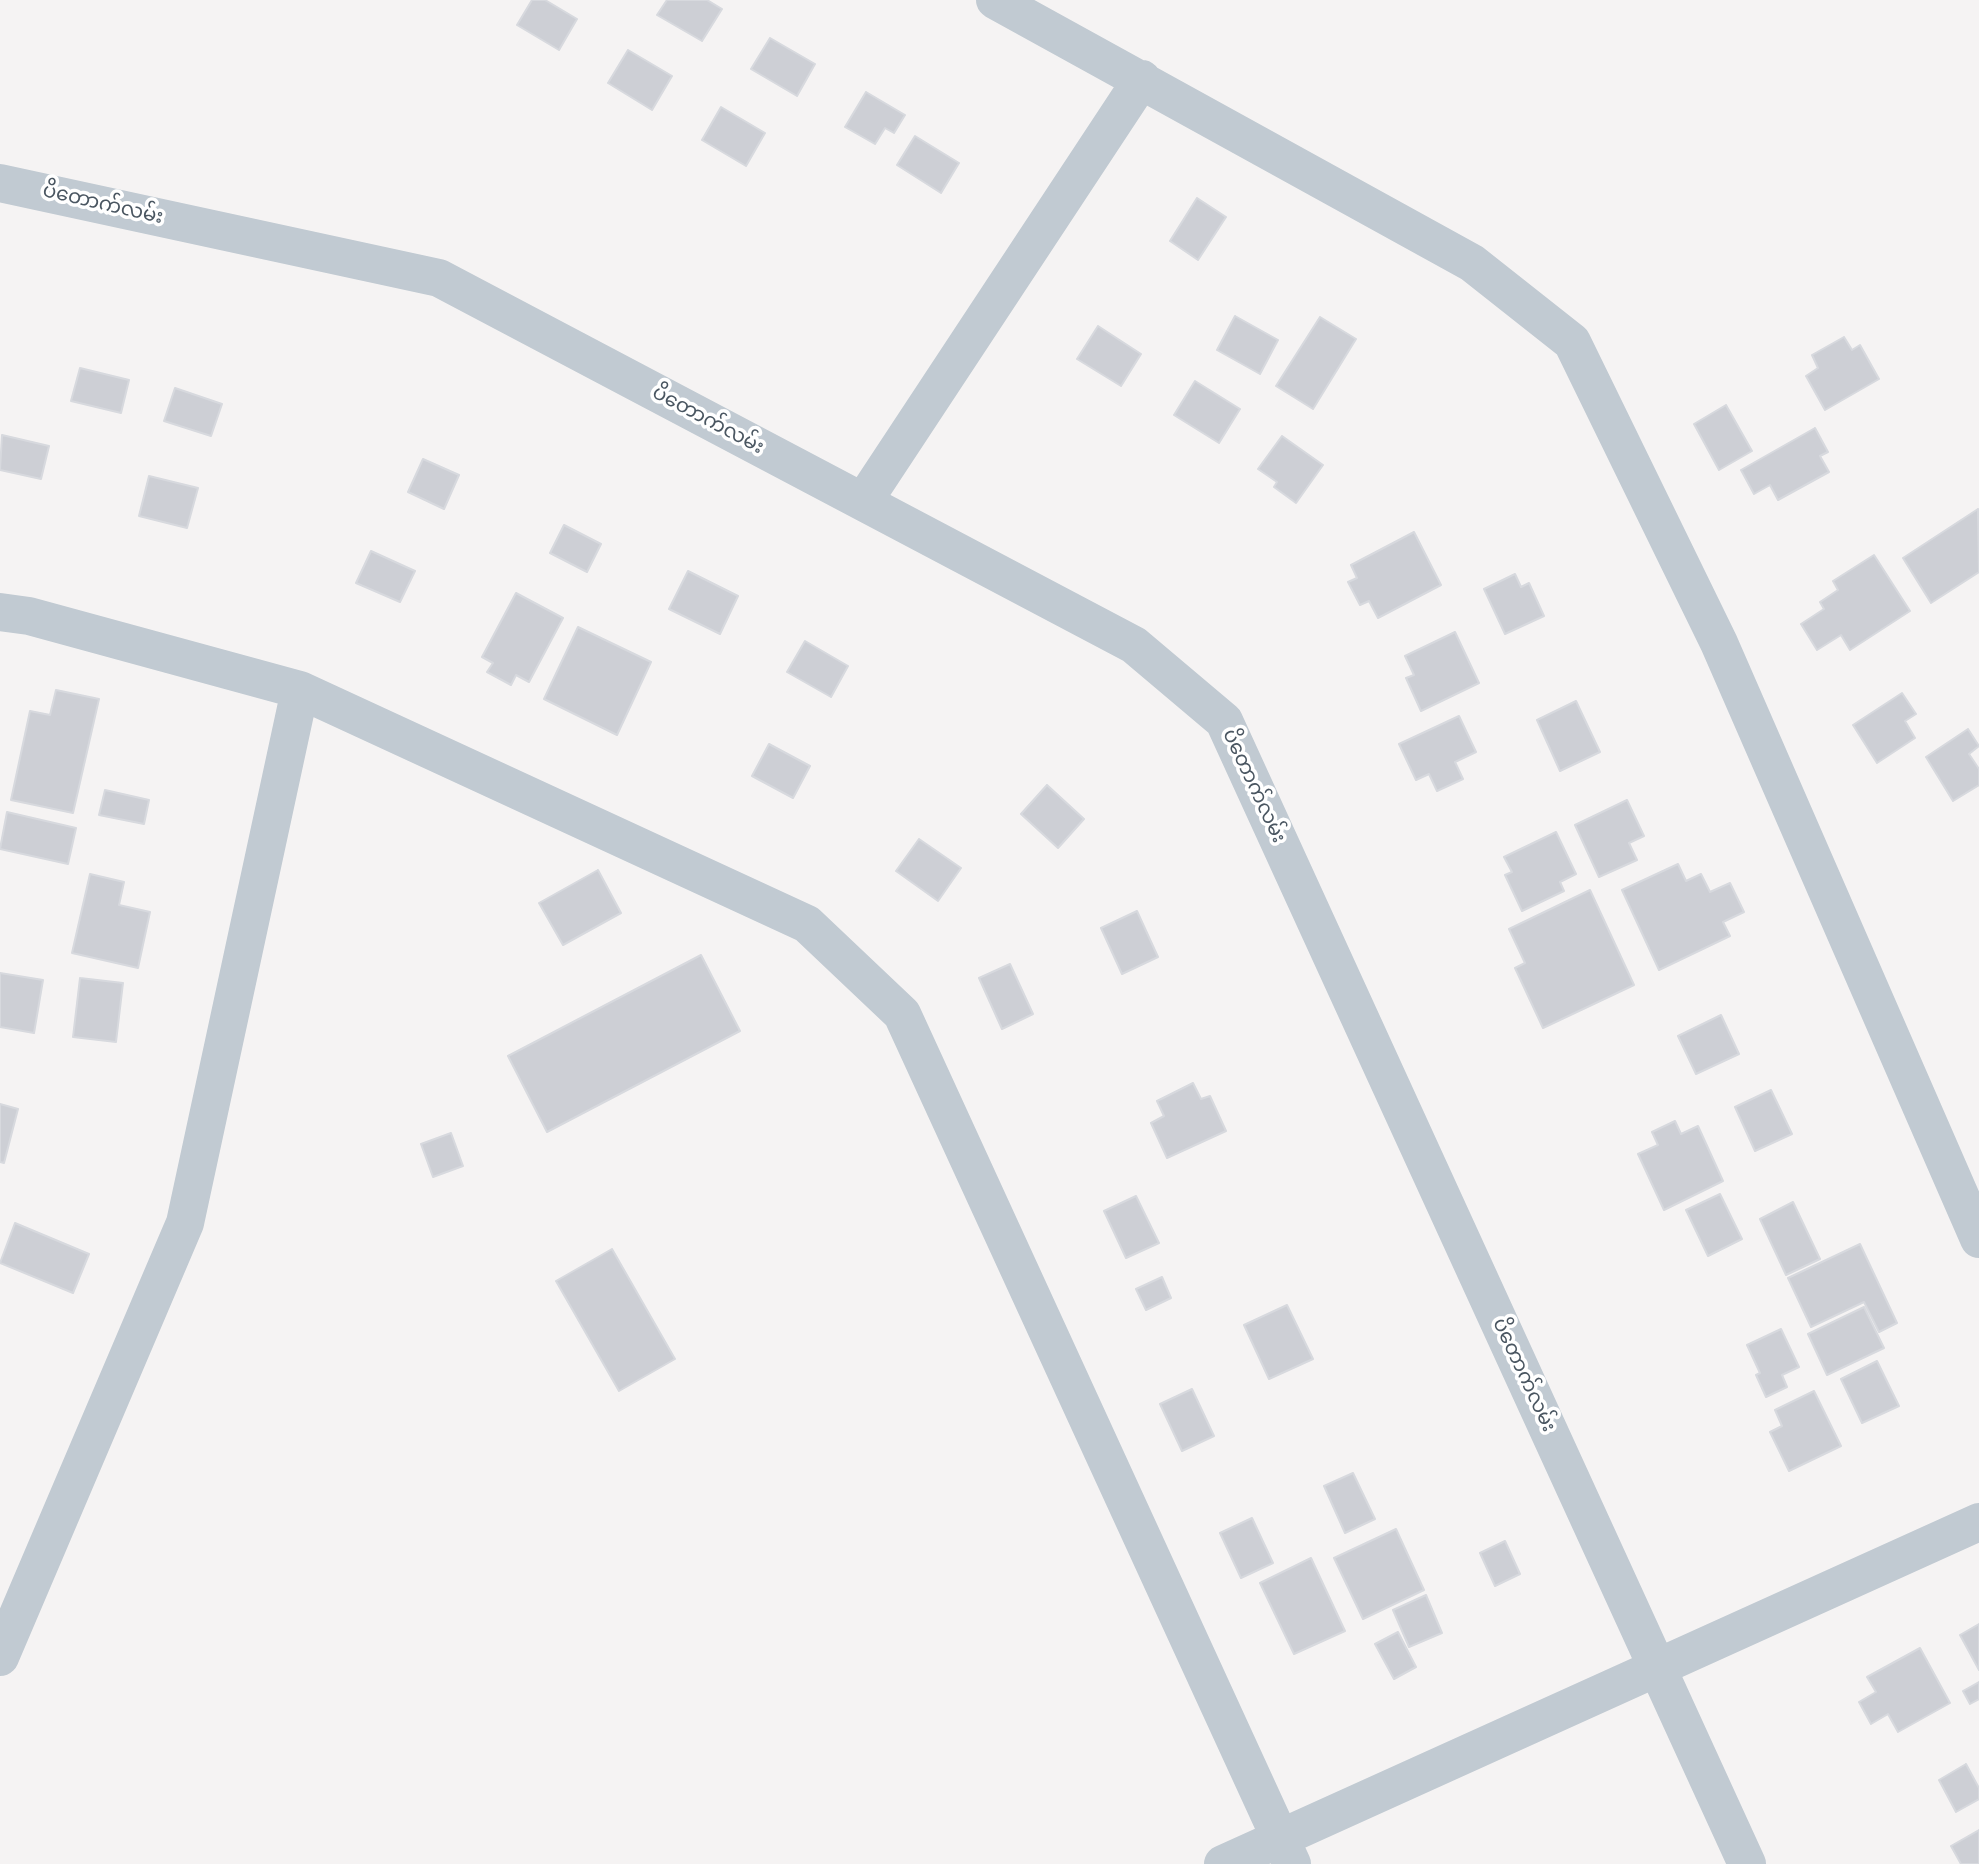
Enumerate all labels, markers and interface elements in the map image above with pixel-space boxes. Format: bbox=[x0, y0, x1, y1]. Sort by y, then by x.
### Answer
street label: ပိတောက်လမ်း bbox=[40, 178, 166, 230]
street label: ပိတောက်လမ်း bbox=[648, 381, 768, 459]
street label: ပိတောက်လမ်း bbox=[1217, 725, 1291, 847]
street label: ပိတောက်လမ်း bbox=[1487, 1314, 1561, 1436]

